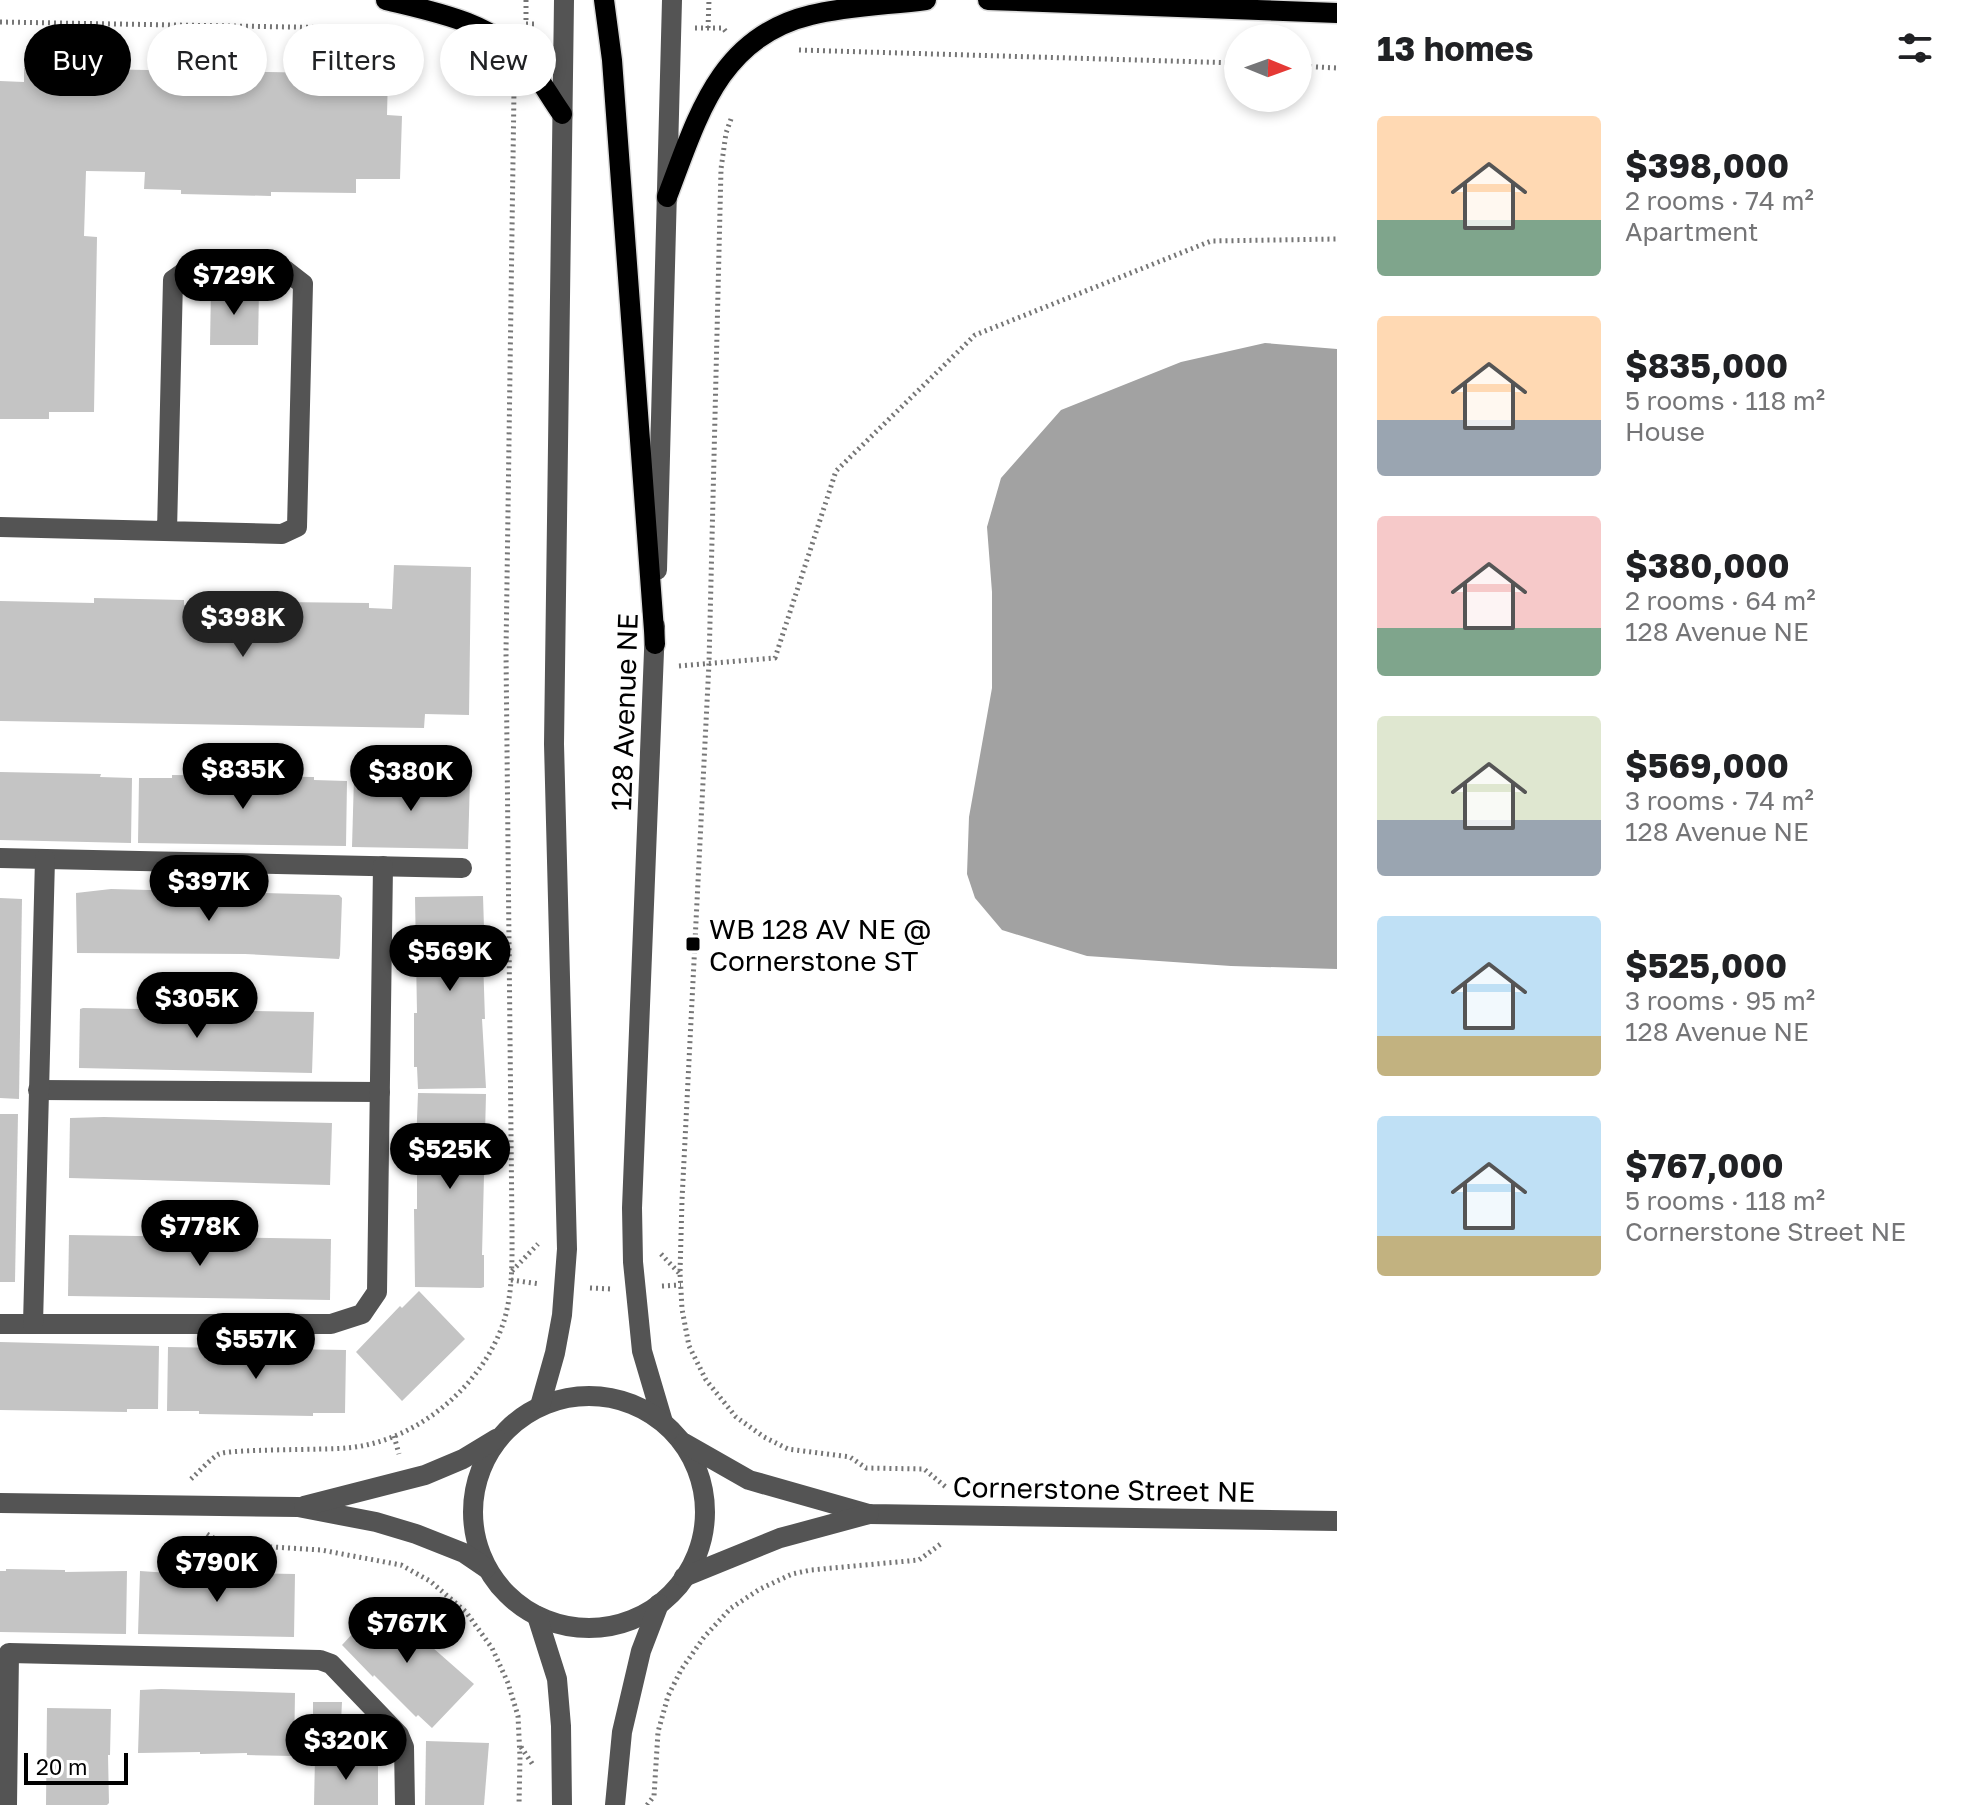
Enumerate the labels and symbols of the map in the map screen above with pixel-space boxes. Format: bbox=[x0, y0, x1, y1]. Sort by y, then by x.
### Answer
north arrow bbox=[1224, 24, 1312, 112]
pin: $729K bbox=[178, 249, 290, 317]
pin: $398K bbox=[187, 591, 299, 659]
street label: 128 Avenue NE bbox=[604, 612, 644, 812]
pin: $835K bbox=[187, 743, 299, 811]
pin: $380K bbox=[355, 745, 467, 813]
pin: $397K bbox=[153, 855, 265, 923]
place label: WB 128 AV NE @ Cornerstone ST bbox=[709, 912, 931, 977]
pin: $569K bbox=[394, 925, 506, 993]
marker: WB 128 AV NE @ Cornerstone ST bbox=[684, 935, 702, 953]
pin: $305K bbox=[141, 972, 253, 1040]
pin: $525K bbox=[394, 1123, 506, 1191]
pin: $778K bbox=[144, 1200, 256, 1268]
pin: $557K bbox=[200, 1313, 312, 1381]
street label: Cornerstone Street NE bbox=[952, 1470, 1256, 1508]
pin: $790K bbox=[161, 1536, 273, 1604]
pin: $767K bbox=[351, 1597, 463, 1665]
pin: $320K bbox=[290, 1714, 402, 1782]
scale bar bbox=[24, 1749, 128, 1785]

